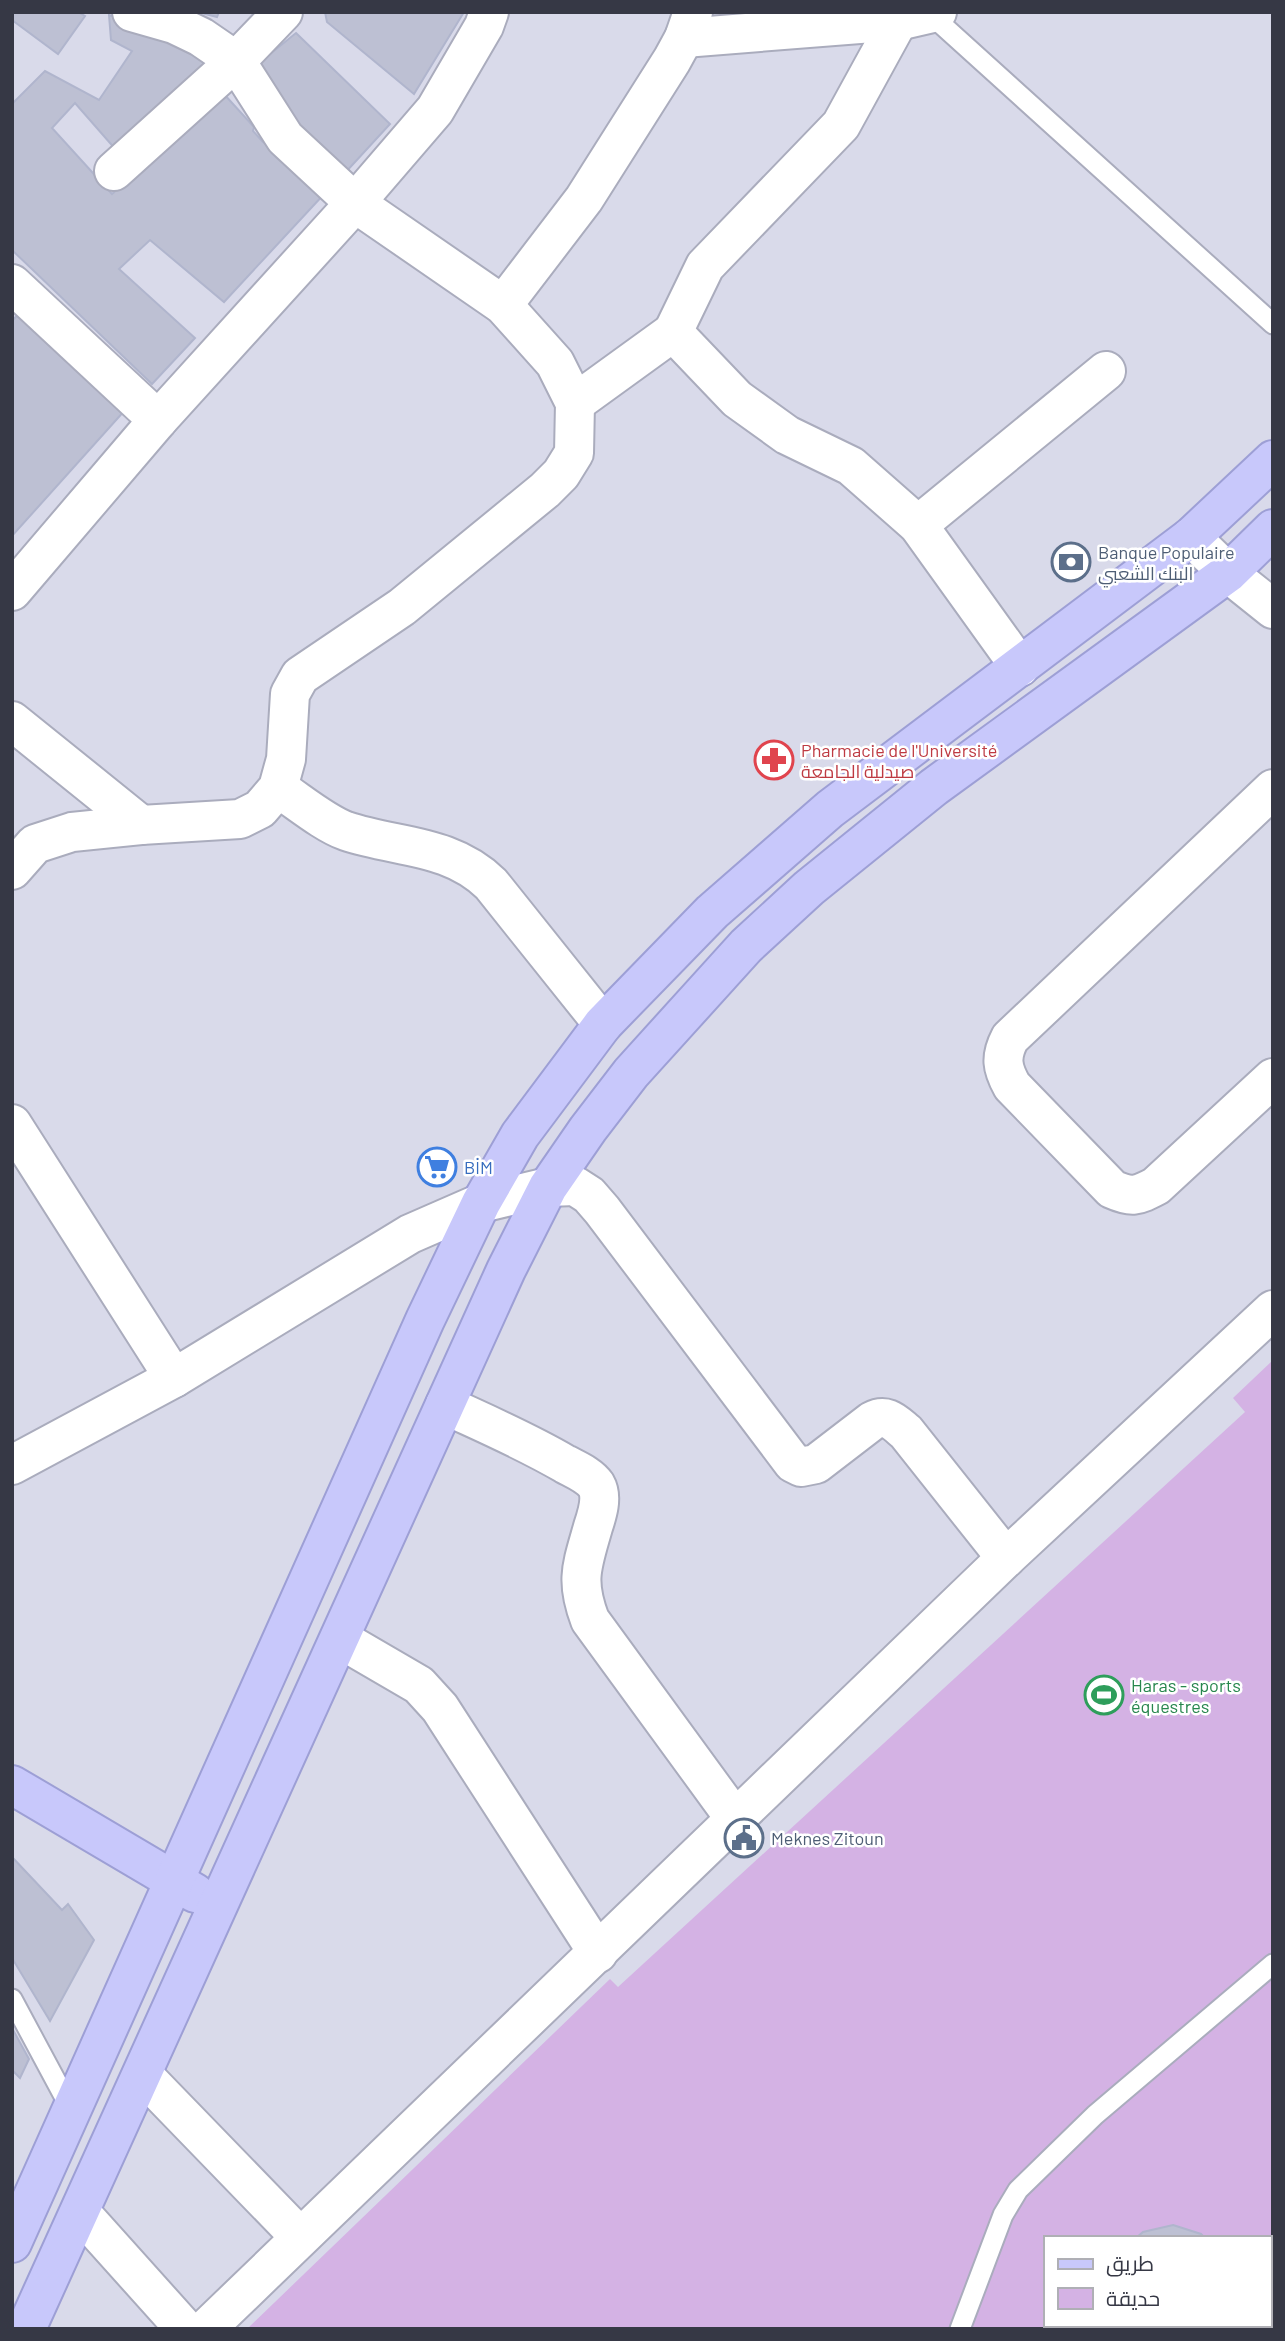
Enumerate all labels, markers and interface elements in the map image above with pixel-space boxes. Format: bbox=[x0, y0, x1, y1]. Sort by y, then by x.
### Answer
bank icon: Banque Populaire البنك الشعبي bbox=[1050, 541, 1092, 583]
place label: Banque Populaire البنك الشعبي bbox=[1098, 541, 1235, 588]
pharmacy icon: Pharmacie de l'Université صيدلية الجامعة bbox=[753, 739, 795, 781]
place label: Pharmacie de l'Université صيدلية الجامعة bbox=[801, 739, 997, 782]
supermarket icon: BİM bbox=[416, 1146, 458, 1188]
place label: BİM bbox=[464, 1156, 493, 1178]
sports icon: Haras - sports équestres bbox=[1083, 1674, 1125, 1716]
place label: Haras - sports équestres bbox=[1131, 1674, 1241, 1717]
public building icon: Meknes Zitoun bbox=[723, 1817, 765, 1859]
place label: Meknes Zitoun bbox=[771, 1827, 884, 1849]
legend bbox=[1044, 2236, 1271, 2327]
text: طريق bbox=[1106, 2250, 1154, 2277]
text: حديقة bbox=[1106, 2285, 1160, 2310]

